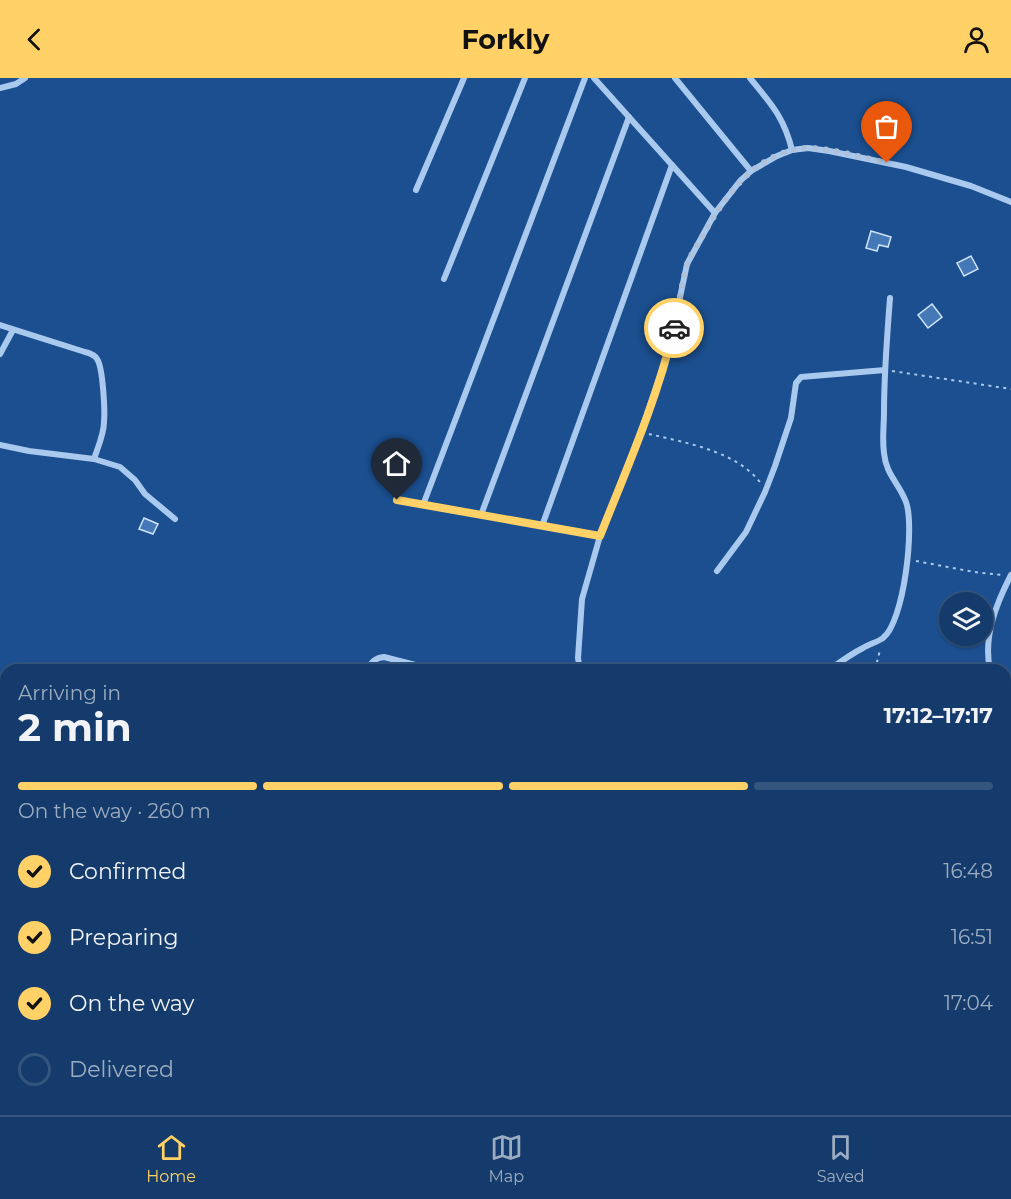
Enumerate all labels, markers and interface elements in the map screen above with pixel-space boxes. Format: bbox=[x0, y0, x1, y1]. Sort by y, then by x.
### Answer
icon: back bbox=[18, 23, 51, 56]
text: Forkly bbox=[461, 23, 550, 56]
icon: person bbox=[960, 23, 993, 56]
pin bbox=[861, 101, 912, 163]
icon: bag bbox=[870, 110, 903, 143]
courier bbox=[644, 298, 704, 358]
icon: car bbox=[658, 312, 691, 345]
pin bbox=[371, 438, 422, 500]
icon: home bbox=[380, 447, 413, 480]
map controls bbox=[939, 592, 993, 646]
button: layers bbox=[939, 592, 993, 646]
text: Arriving in bbox=[18, 681, 121, 705]
text: 17:12–17:17 bbox=[884, 702, 993, 729]
text: 2 min bbox=[18, 703, 132, 751]
text: On the way · 260 m bbox=[18, 799, 211, 823]
icon: check bbox=[18, 855, 51, 888]
text: Confirmed bbox=[69, 858, 186, 885]
text: 16:48 bbox=[943, 859, 993, 883]
icon: check bbox=[18, 921, 51, 954]
text: Preparing bbox=[69, 924, 178, 951]
text: 16:51 bbox=[951, 925, 993, 949]
icon: check bbox=[18, 987, 51, 1020]
text: On the way bbox=[69, 990, 194, 1017]
text: 17:04 bbox=[944, 991, 993, 1015]
text: Delivered bbox=[69, 1056, 174, 1083]
tab: Home bbox=[146, 1131, 196, 1186]
tab: Map bbox=[489, 1131, 524, 1186]
tab: Saved bbox=[817, 1131, 865, 1186]

